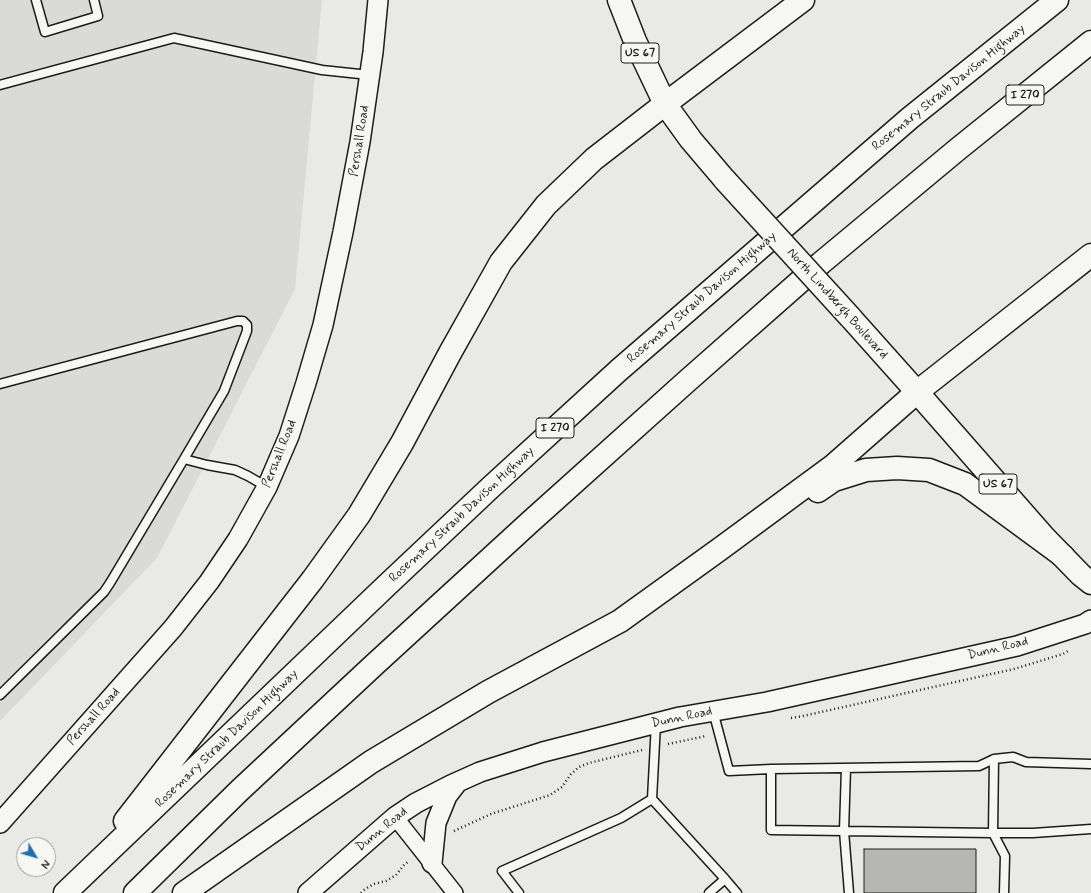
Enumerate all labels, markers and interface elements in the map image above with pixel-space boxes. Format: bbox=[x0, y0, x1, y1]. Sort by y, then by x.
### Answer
street label: Rosemary Straub Davison Highway bbox=[869, 21, 1029, 155]
road number: US 67 bbox=[621, 43, 659, 63]
road number: I 270 bbox=[1006, 85, 1044, 105]
street label: Pershall Road bbox=[347, 104, 373, 178]
street label: Rosemary Straub Davison Highway bbox=[624, 229, 780, 367]
street label: North Lindbergh Boulevard bbox=[783, 245, 891, 363]
street label: Pershall Road bbox=[259, 418, 301, 490]
road number: I 270 bbox=[536, 418, 574, 438]
street label: Rosemary Straub Davison Highway bbox=[386, 444, 538, 586]
road number: US 67 bbox=[979, 474, 1017, 494]
street label: Dunn Road bbox=[966, 634, 1030, 664]
street label: Rosemary Straub Davison Highway bbox=[152, 667, 302, 811]
street label: Pershall Road bbox=[64, 685, 124, 749]
street label: Dunn Road bbox=[650, 704, 714, 732]
street label: Dunn Road bbox=[353, 805, 411, 855]
north arrow bbox=[16, 837, 56, 877]
text: N bbox=[37, 857, 52, 871]

